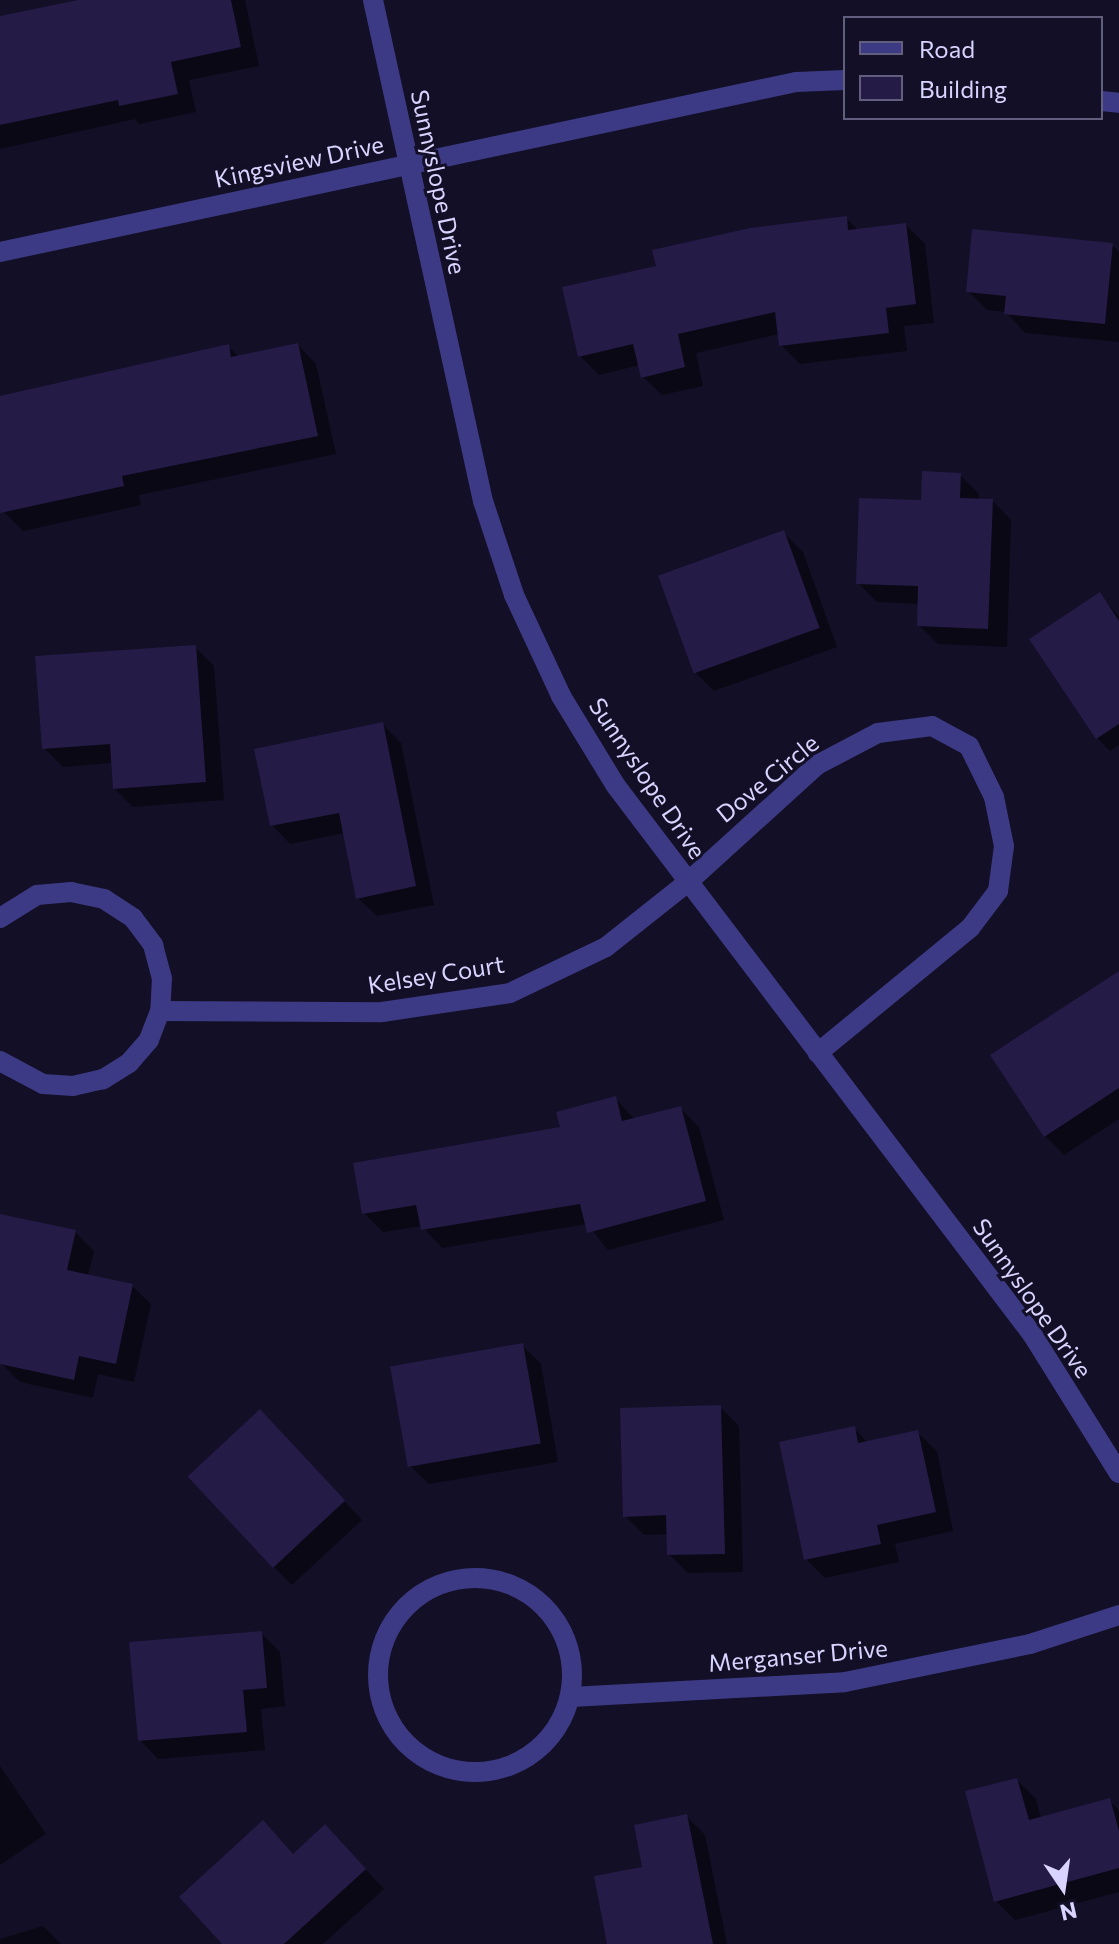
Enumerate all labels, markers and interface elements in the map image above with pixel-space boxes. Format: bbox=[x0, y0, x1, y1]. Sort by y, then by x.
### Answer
legend bbox=[843, 16, 1103, 120]
text: Road bbox=[919, 34, 975, 63]
text: Building bbox=[919, 74, 1007, 103]
street label: Sunnyslope Drive bbox=[405, 87, 473, 277]
street label: Kingsview Drive bbox=[212, 129, 386, 193]
street label: Sunnyslope Drive bbox=[584, 692, 712, 864]
street label: Dove Circle bbox=[710, 728, 824, 828]
street label: Kelsey Court bbox=[366, 949, 506, 999]
street label: Sunnyslope Drive bbox=[967, 1213, 1099, 1383]
street label: Merganser Drive bbox=[707, 1633, 889, 1677]
north arrow bbox=[1023, 1848, 1103, 1928]
text: N bbox=[1057, 1897, 1080, 1927]

